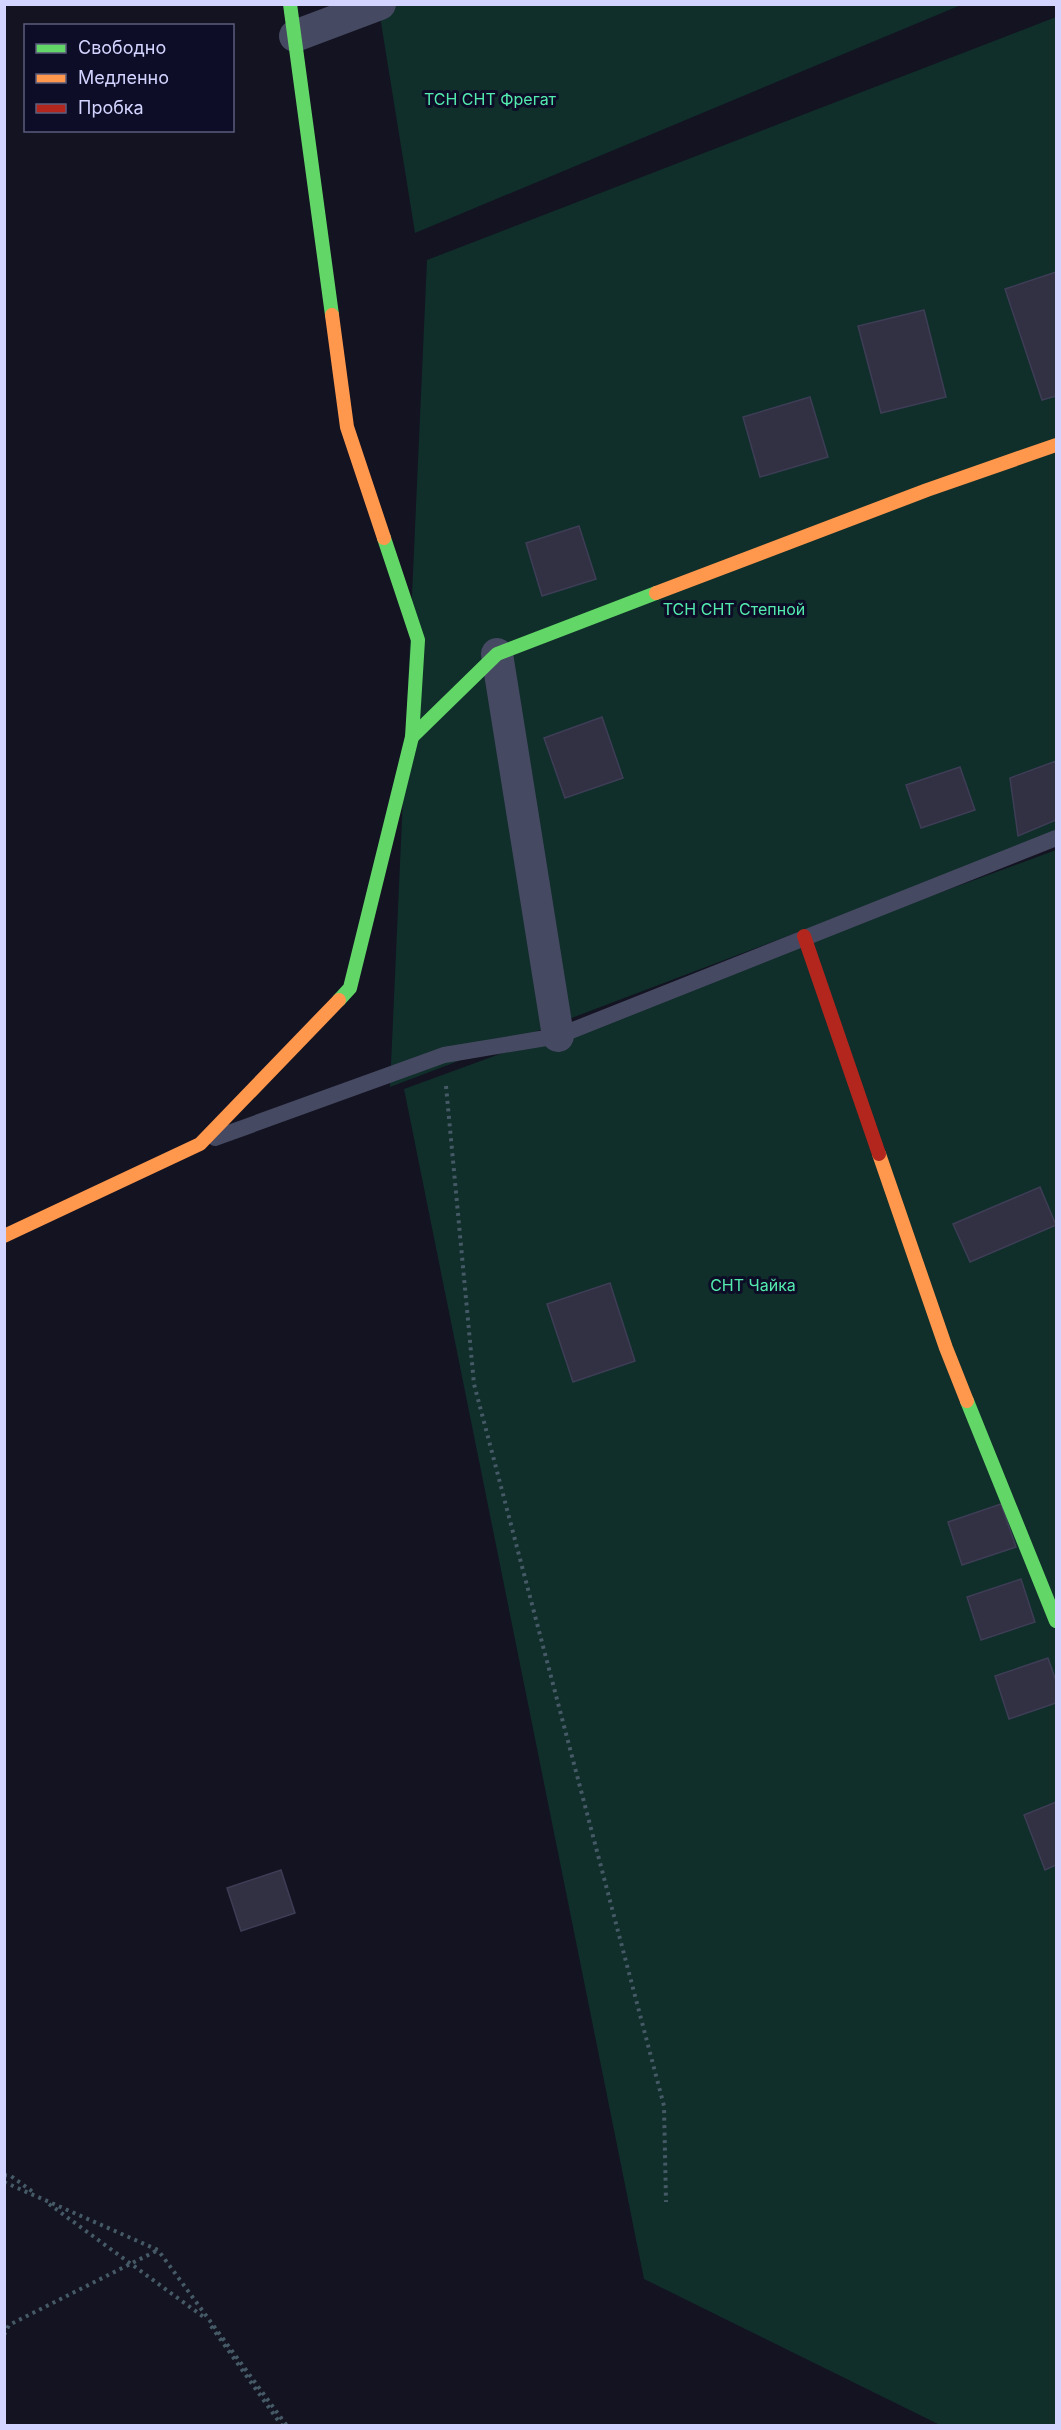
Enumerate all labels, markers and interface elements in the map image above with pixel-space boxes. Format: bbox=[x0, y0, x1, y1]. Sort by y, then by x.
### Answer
legend bbox=[24, 24, 234, 132]
text: Свободно bbox=[78, 37, 166, 58]
text: Медленно bbox=[78, 67, 169, 88]
park label: ТСН СНТ Фрегат bbox=[424, 89, 557, 109]
text: Пробка bbox=[78, 97, 144, 118]
park label: ТСН СНТ Степной bbox=[663, 599, 805, 619]
park label: СНТ Чайка bbox=[710, 1275, 796, 1295]

